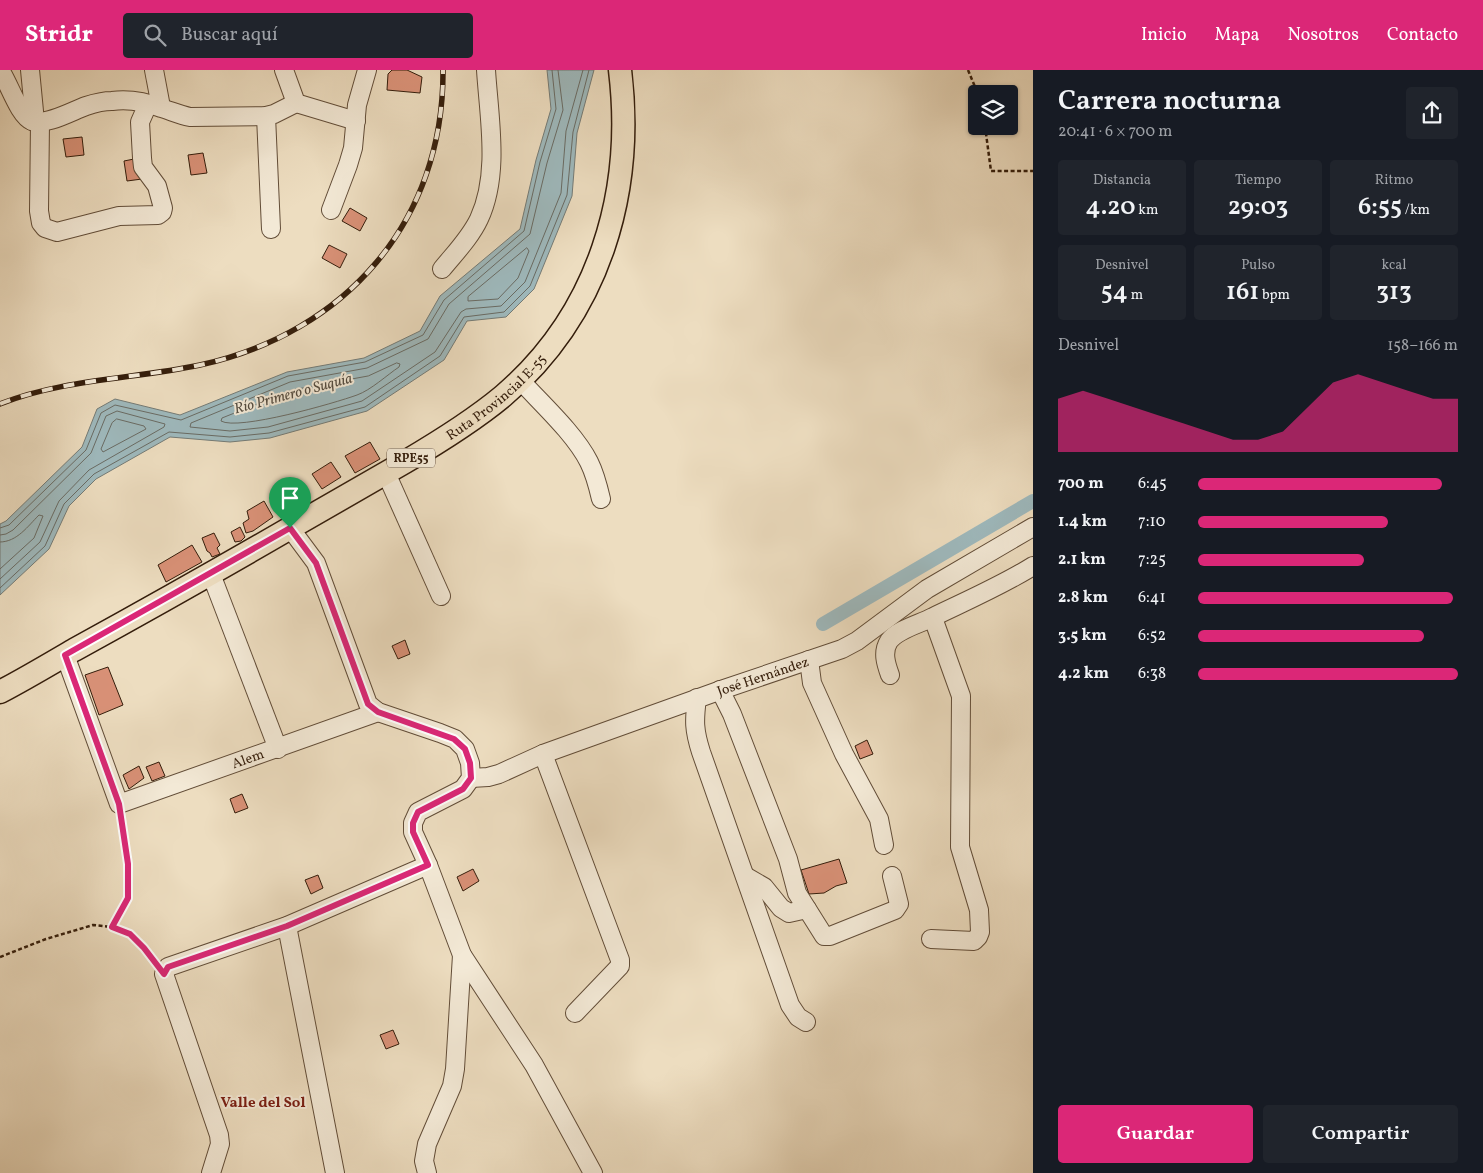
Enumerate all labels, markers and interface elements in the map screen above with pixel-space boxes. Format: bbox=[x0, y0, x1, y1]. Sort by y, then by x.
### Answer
search box bbox=[123, 13, 473, 58]
text: Stridr bbox=[25, 18, 93, 52]
icon: search bbox=[141, 21, 169, 49]
text: Buscar aquí bbox=[181, 22, 278, 48]
text: Inicio bbox=[1141, 23, 1187, 48]
text: Mapa bbox=[1215, 23, 1260, 48]
text: Nosotros bbox=[1288, 23, 1359, 48]
text: Contacto bbox=[1387, 23, 1458, 48]
text: Carrera nocturna bbox=[1058, 82, 1281, 121]
map controls bbox=[968, 85, 1018, 135]
button: layers bbox=[968, 85, 1018, 135]
button: share bbox=[1406, 87, 1458, 139]
text: 20:41 · 6 × 700 m bbox=[1058, 121, 1172, 143]
text: Distancia bbox=[1093, 171, 1151, 190]
text: Tiempo bbox=[1235, 171, 1281, 190]
text: Ritmo bbox=[1375, 171, 1413, 190]
text: 4.20 bbox=[1086, 190, 1136, 225]
text: 29:03 bbox=[1228, 190, 1288, 225]
text: 6:55 bbox=[1358, 190, 1402, 225]
text: km bbox=[1136, 201, 1158, 220]
text: /km bbox=[1402, 201, 1430, 220]
text: Desnivel bbox=[1095, 256, 1149, 275]
text: Pulso bbox=[1241, 256, 1275, 275]
text: kcal bbox=[1382, 256, 1406, 275]
text: 54 bbox=[1101, 275, 1128, 310]
text: 161 bbox=[1226, 275, 1259, 310]
text: 313 bbox=[1376, 275, 1412, 310]
text: m bbox=[1128, 286, 1143, 305]
text: bpm bbox=[1259, 286, 1290, 305]
text: Desnivel bbox=[1058, 335, 1119, 357]
text: 158–166 m bbox=[1387, 335, 1458, 357]
street label: Ruta Provincial E-55 bbox=[443, 351, 551, 445]
water label: Río Primero o Suquía bbox=[232, 369, 355, 420]
road number: RPE55 bbox=[387, 448, 435, 468]
text: 700 m bbox=[1058, 473, 1104, 495]
text: 6:45 bbox=[1138, 473, 1167, 495]
pin bbox=[269, 477, 311, 528]
icon: arrive bbox=[276, 484, 304, 512]
text: 1.4 km bbox=[1058, 511, 1107, 533]
text: 7:10 bbox=[1138, 511, 1165, 533]
text: 2.1 km bbox=[1058, 549, 1106, 571]
text: 7:25 bbox=[1138, 549, 1166, 571]
text: 2.8 km bbox=[1058, 587, 1108, 609]
text: 6:41 bbox=[1138, 587, 1166, 609]
text: 3.5 km bbox=[1058, 625, 1107, 647]
text: 6:52 bbox=[1138, 625, 1166, 647]
street label: José Hernández bbox=[715, 653, 812, 702]
text: 4.2 km bbox=[1058, 663, 1109, 685]
text: 6:38 bbox=[1138, 663, 1166, 685]
street label: Alem bbox=[229, 745, 267, 774]
district label: Valle del Sol bbox=[221, 1093, 305, 1114]
button: Guardar bbox=[1058, 1105, 1253, 1163]
button: Compartir bbox=[1263, 1105, 1458, 1163]

